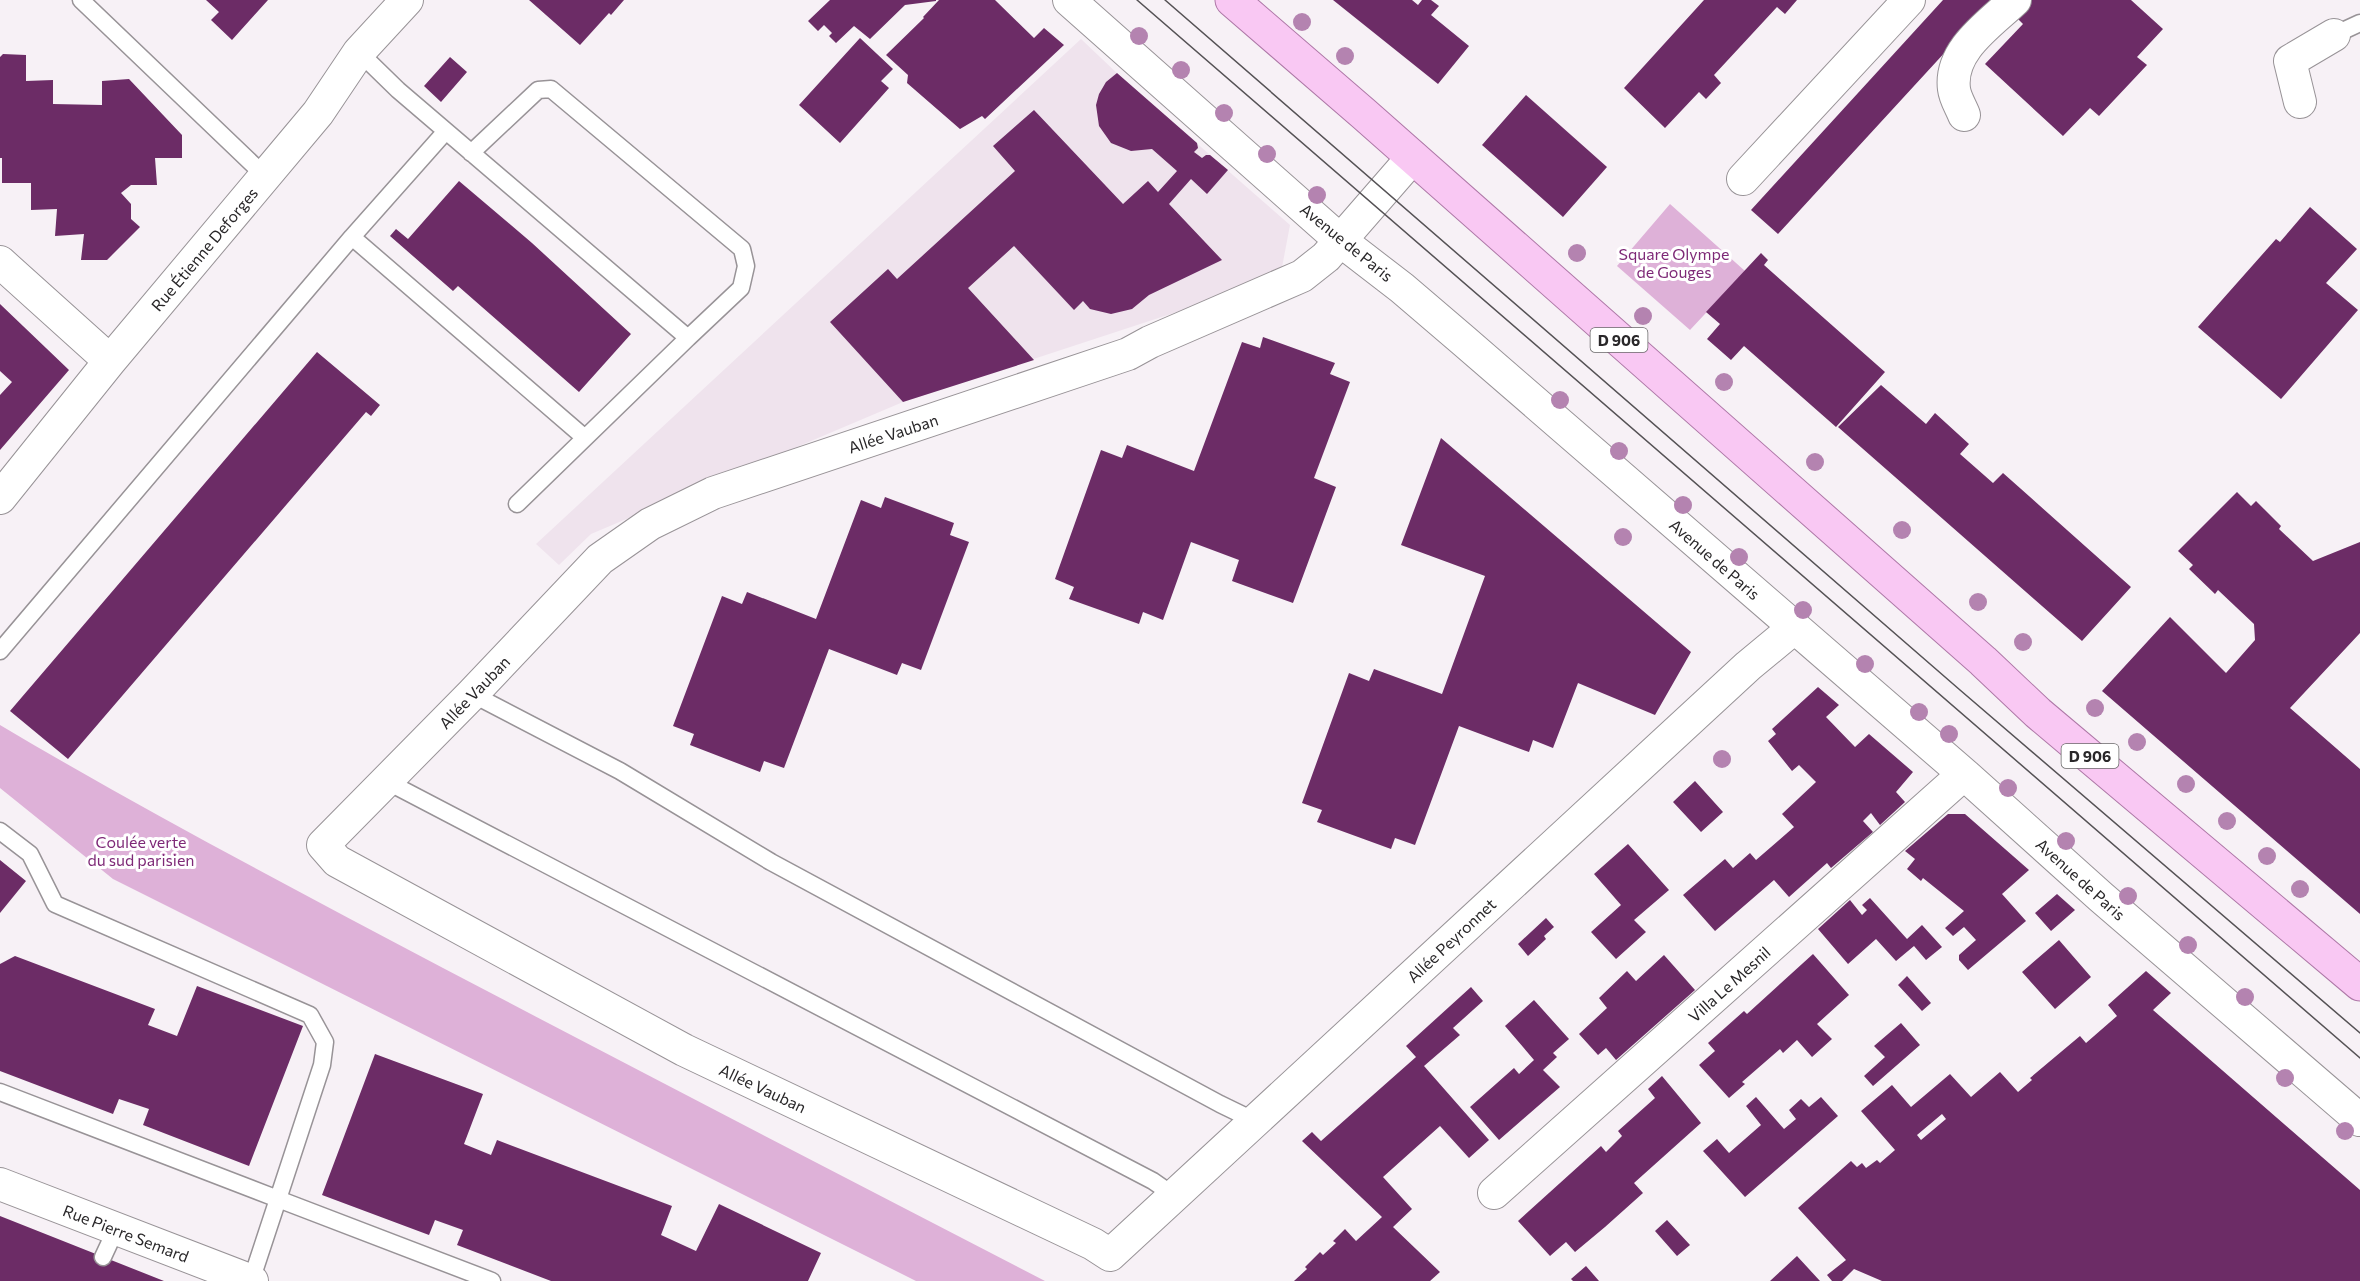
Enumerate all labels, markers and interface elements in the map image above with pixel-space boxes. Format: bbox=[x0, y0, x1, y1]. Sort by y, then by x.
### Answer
street label: Rue Étienne Deforges bbox=[147, 183, 261, 315]
street label: Avenue de Paris bbox=[1297, 199, 1397, 285]
park label: Square Olympe de Gouges bbox=[1619, 244, 1729, 281]
road number: D 906 bbox=[1590, 328, 1648, 352]
street label: Allée Vauban bbox=[846, 410, 940, 456]
street label: Avenue de Paris bbox=[1666, 515, 1764, 603]
street label: Allée Vauban bbox=[435, 652, 513, 732]
road number: D 906 bbox=[2062, 744, 2118, 768]
park label: Coulée verte du sud parisien bbox=[87, 832, 195, 869]
street label: Avenue de Paris bbox=[2033, 834, 2129, 924]
street label: Allée Peyronnet bbox=[1403, 894, 1500, 986]
street label: Villa Le Mesnil bbox=[1684, 942, 1774, 1026]
street label: Allée Vauban bbox=[717, 1060, 809, 1116]
street label: Rue Pierre Semard bbox=[60, 1200, 192, 1266]

